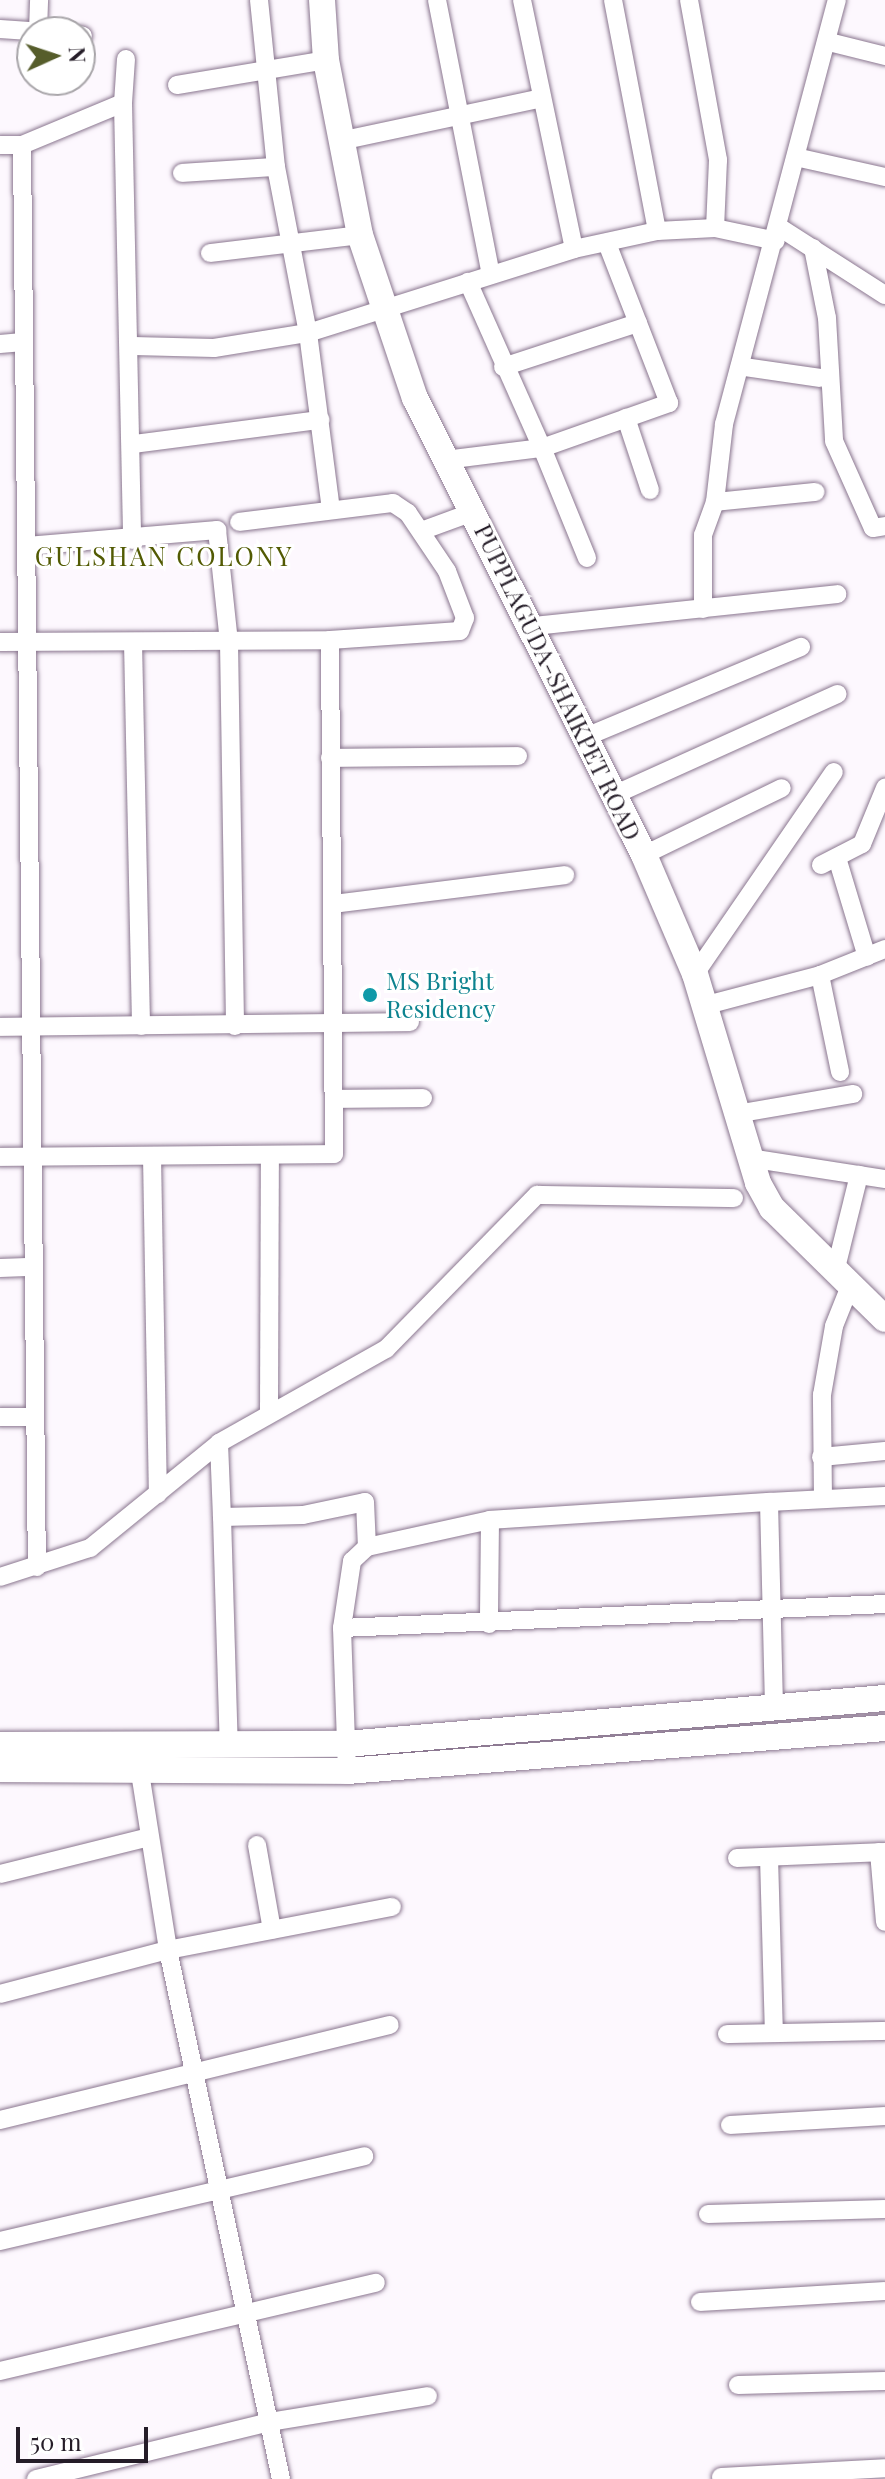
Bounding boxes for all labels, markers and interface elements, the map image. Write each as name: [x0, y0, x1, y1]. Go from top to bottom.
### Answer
north arrow: [16, 16, 96, 96]
text: N: [63, 46, 93, 64]
street label: PUPPLAGUDA-SHAIKPET ROAD: [469, 519, 647, 845]
district label: GULSHAN COLONY: [35, 540, 293, 572]
place label: MS Bright Residency: [386, 967, 496, 1023]
marker: MS Bright Residency: [361, 986, 379, 1004]
scale bar: [20, 2411, 152, 2461]
text: 50 m: [30, 2425, 82, 2457]

